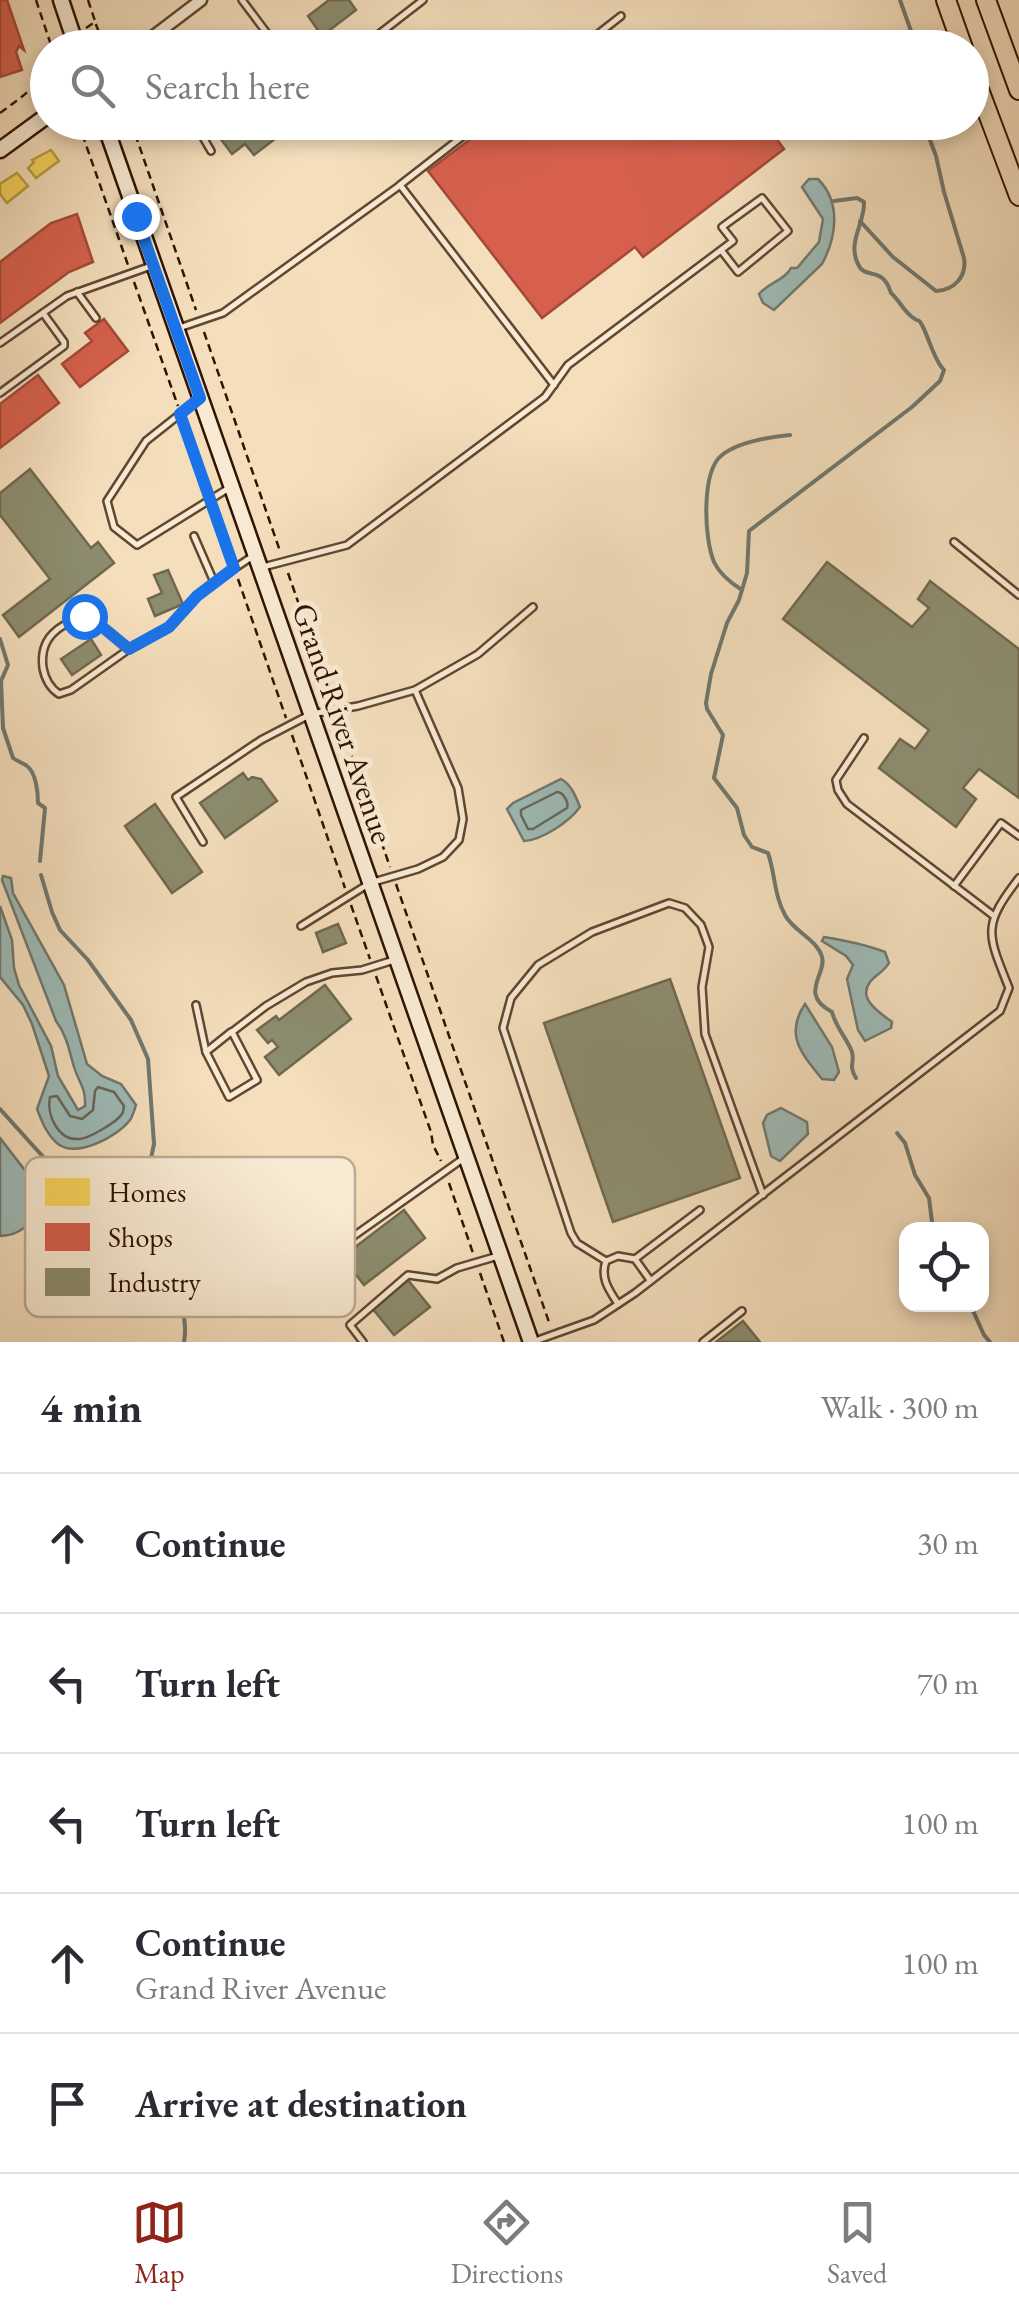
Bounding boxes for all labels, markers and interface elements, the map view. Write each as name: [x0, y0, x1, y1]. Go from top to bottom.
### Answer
search box: [30, 30, 989, 140]
icon: search: [65, 58, 120, 113]
text: Search here: [145, 61, 310, 110]
route end: [114, 194, 160, 240]
route start: [62, 594, 108, 640]
street label: Grand River Avenue: [282, 597, 404, 849]
legend: [25, 1157, 355, 1317]
text: Homes: [108, 1174, 186, 1210]
text: Shops: [108, 1219, 173, 1255]
map controls: [899, 1222, 989, 1312]
button: locate: [899, 1222, 989, 1312]
text: Industry: [108, 1264, 201, 1300]
text: 4 min: [40, 1380, 142, 1435]
text: Walk · 300 m: [821, 1386, 979, 1428]
icon: ahead: [40, 1516, 95, 1571]
text: Continue: [135, 1519, 286, 1568]
text: 30 m: [917, 1522, 979, 1564]
icon: left: [40, 1656, 95, 1711]
text: Turn left: [135, 1659, 280, 1708]
text: 70 m: [917, 1662, 979, 1704]
icon: left: [40, 1796, 95, 1851]
text: Turn left: [135, 1799, 280, 1848]
text: 100 m: [902, 1802, 979, 1844]
text: Continue: [135, 1918, 286, 1967]
icon: ahead: [40, 1936, 95, 1991]
text: 100 m: [902, 1942, 979, 1984]
text: Grand River Avenue: [135, 1967, 387, 2009]
icon: arrive: [40, 2076, 95, 2131]
text: Arrive at destination: [135, 2079, 467, 2128]
tab: Map: [132, 2195, 187, 2291]
tab: Directions: [451, 2195, 563, 2291]
tab: Saved: [827, 2195, 887, 2291]

